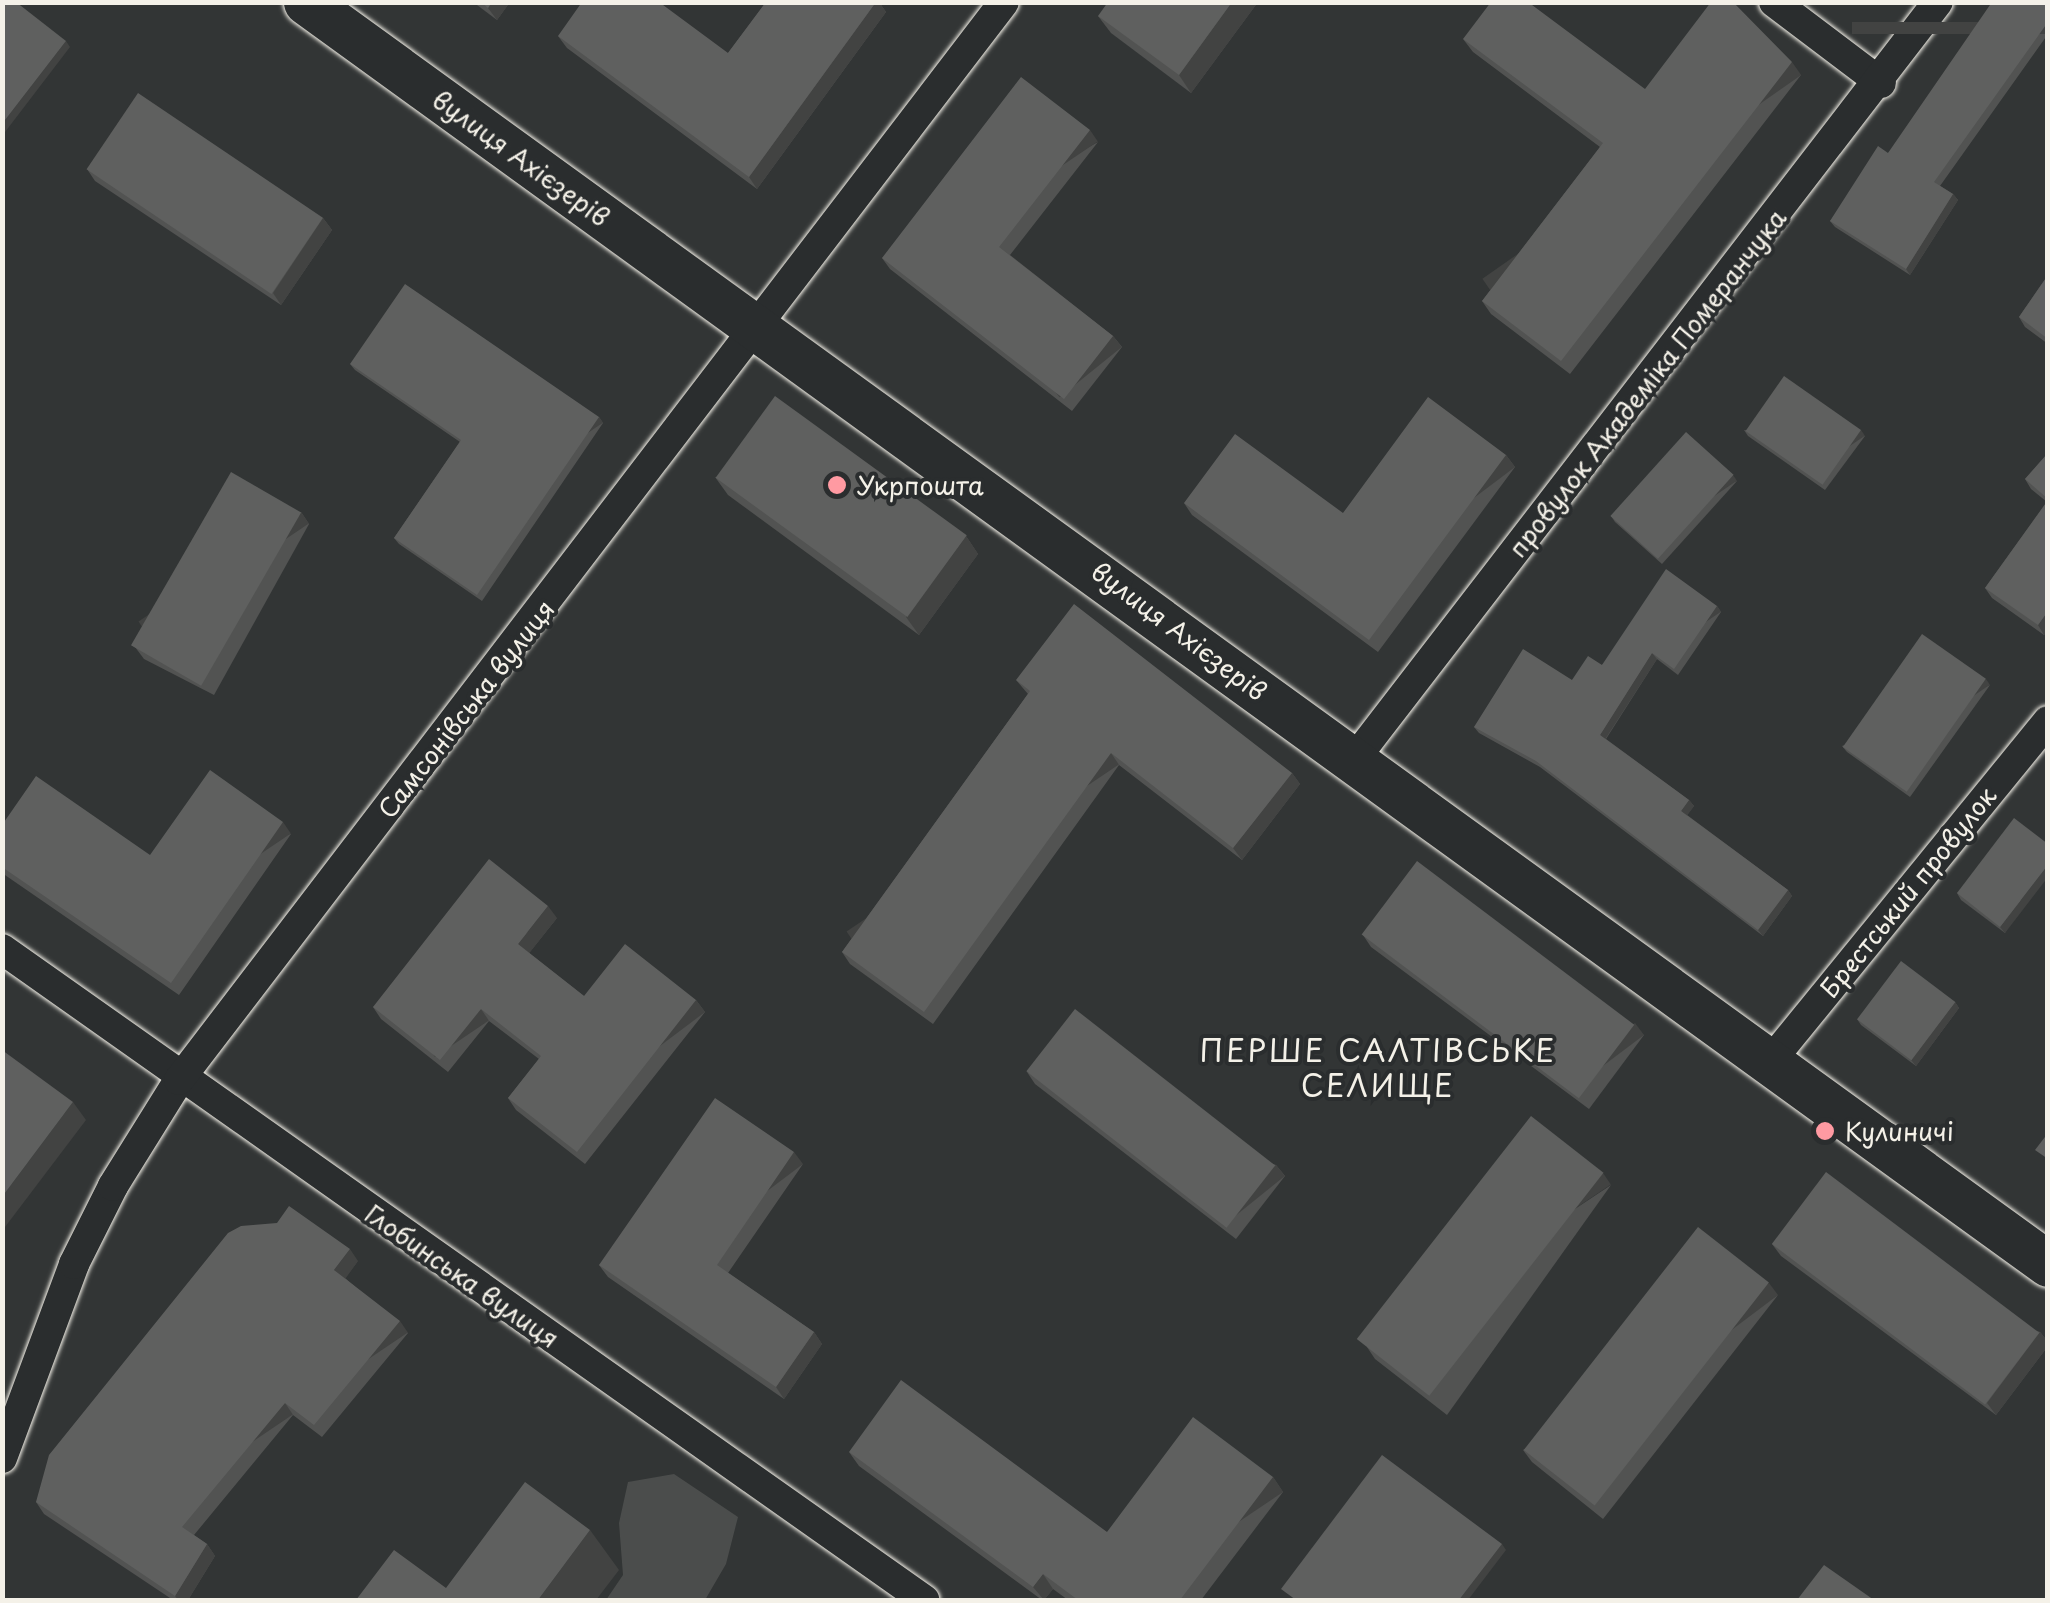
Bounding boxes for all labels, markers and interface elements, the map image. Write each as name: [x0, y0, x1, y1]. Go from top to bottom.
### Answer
street label: вулиця Ахієзерів: [427, 84, 615, 232]
street label: провулок Академіка Померанчука: [1501, 202, 1793, 564]
place label: Укрпошта: [857, 470, 984, 500]
marker: Укрпошта: [826, 474, 848, 496]
street label: вулиця Ахієзерів: [1086, 555, 1272, 707]
street label: Самсонівська вулиця: [371, 594, 561, 824]
street label: Брестський провулок: [1814, 781, 2002, 1003]
district label: ПЕРШЕ САЛТІВСЬКЕ СЕЛИЩЕ: [1201, 1032, 1555, 1102]
place label: Кулиничі: [1845, 1116, 1954, 1146]
marker: Кулиничі: [1814, 1120, 1836, 1142]
street label: Глобинська вулиця: [359, 1198, 565, 1354]

